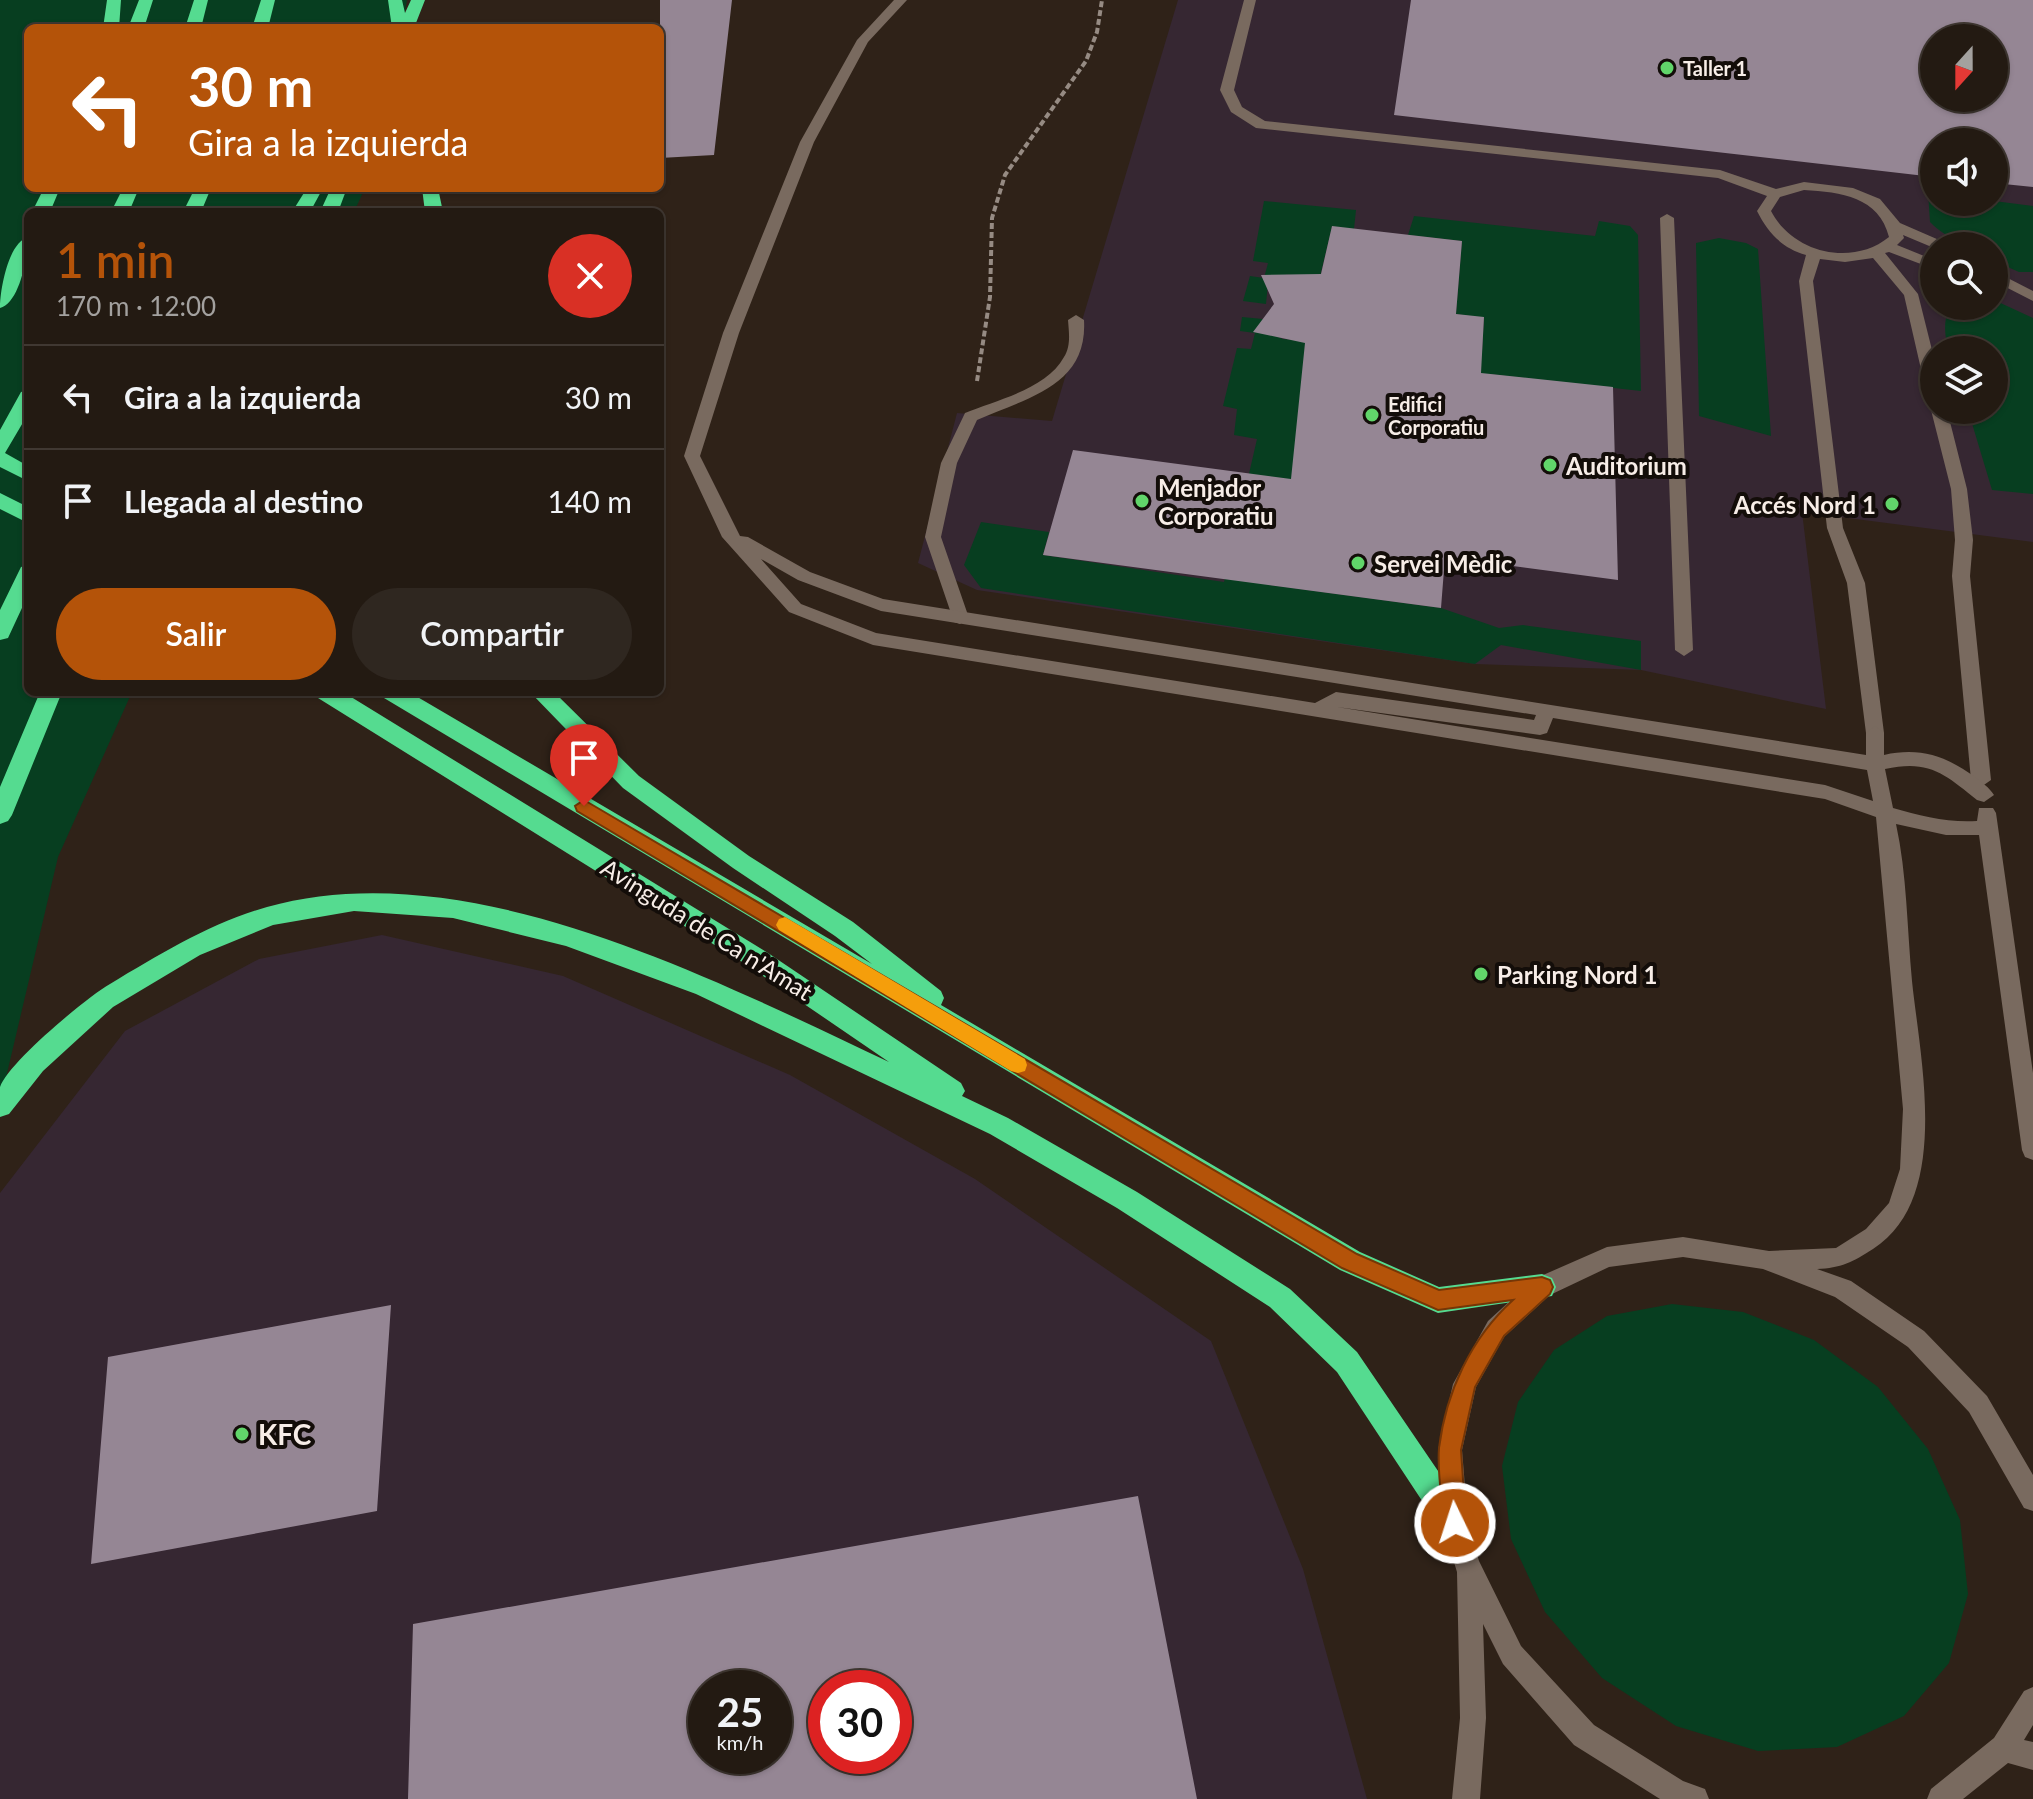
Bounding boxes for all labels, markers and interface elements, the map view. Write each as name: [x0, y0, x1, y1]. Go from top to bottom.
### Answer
north arrow: [1920, 24, 2008, 112]
map controls: [1920, 24, 2008, 424]
text: 30 m: [188, 52, 313, 119]
icon: left: [56, 56, 160, 160]
place label: Taller 1: [1683, 56, 1747, 80]
marker: Taller 1: [1658, 59, 1676, 77]
text: Gira a la izquierda: [188, 120, 468, 164]
button: sound: [1920, 128, 2008, 216]
text: 1 min: [56, 231, 174, 288]
button: search: [1920, 232, 2008, 320]
button: close: [548, 234, 632, 318]
text: 170 m · 12:00: [56, 290, 216, 322]
button: layers: [1920, 336, 2008, 424]
icon: left: [56, 375, 100, 419]
text: Gira a la izquierda: [124, 379, 361, 415]
text: 30 m: [565, 379, 632, 415]
place label: Edifici Corporatiu: [1388, 392, 1484, 439]
marker: Edifici Corporatiu: [1363, 406, 1381, 424]
place label: Auditorium: [1565, 451, 1687, 480]
marker: Auditorium: [1541, 456, 1559, 474]
place label: Menjador Corporatiu: [1158, 473, 1274, 530]
icon: arrive: [56, 479, 100, 523]
text: Llegada al destino: [124, 483, 363, 519]
text: 140 m: [547, 483, 632, 519]
place label: Accés Nord 1: [1733, 490, 1876, 519]
marker: Menjador Corporatiu: [1133, 492, 1151, 510]
marker: Accés Nord 1: [1883, 495, 1901, 513]
place label: Servei Mèdic: [1374, 549, 1513, 578]
marker: Servei Mèdic: [1349, 554, 1367, 572]
button: Salir: [56, 588, 336, 680]
button: Compartir: [352, 588, 632, 680]
pin: [550, 724, 618, 806]
icon: arrive: [562, 736, 606, 780]
street label: Avinguda de Ca n'Amat: [596, 852, 818, 1006]
place label: Parking Nord 1: [1497, 960, 1658, 989]
marker: Parking Nord 1: [1472, 965, 1490, 983]
place label: KFC: [258, 1417, 312, 1451]
marker: KFC: [233, 1425, 251, 1443]
position arrow: [1413, 1481, 1497, 1565]
speed limit sign: 30: [808, 1670, 912, 1774]
text: 25: [717, 1688, 763, 1736]
text: km/h: [717, 1730, 763, 1754]

